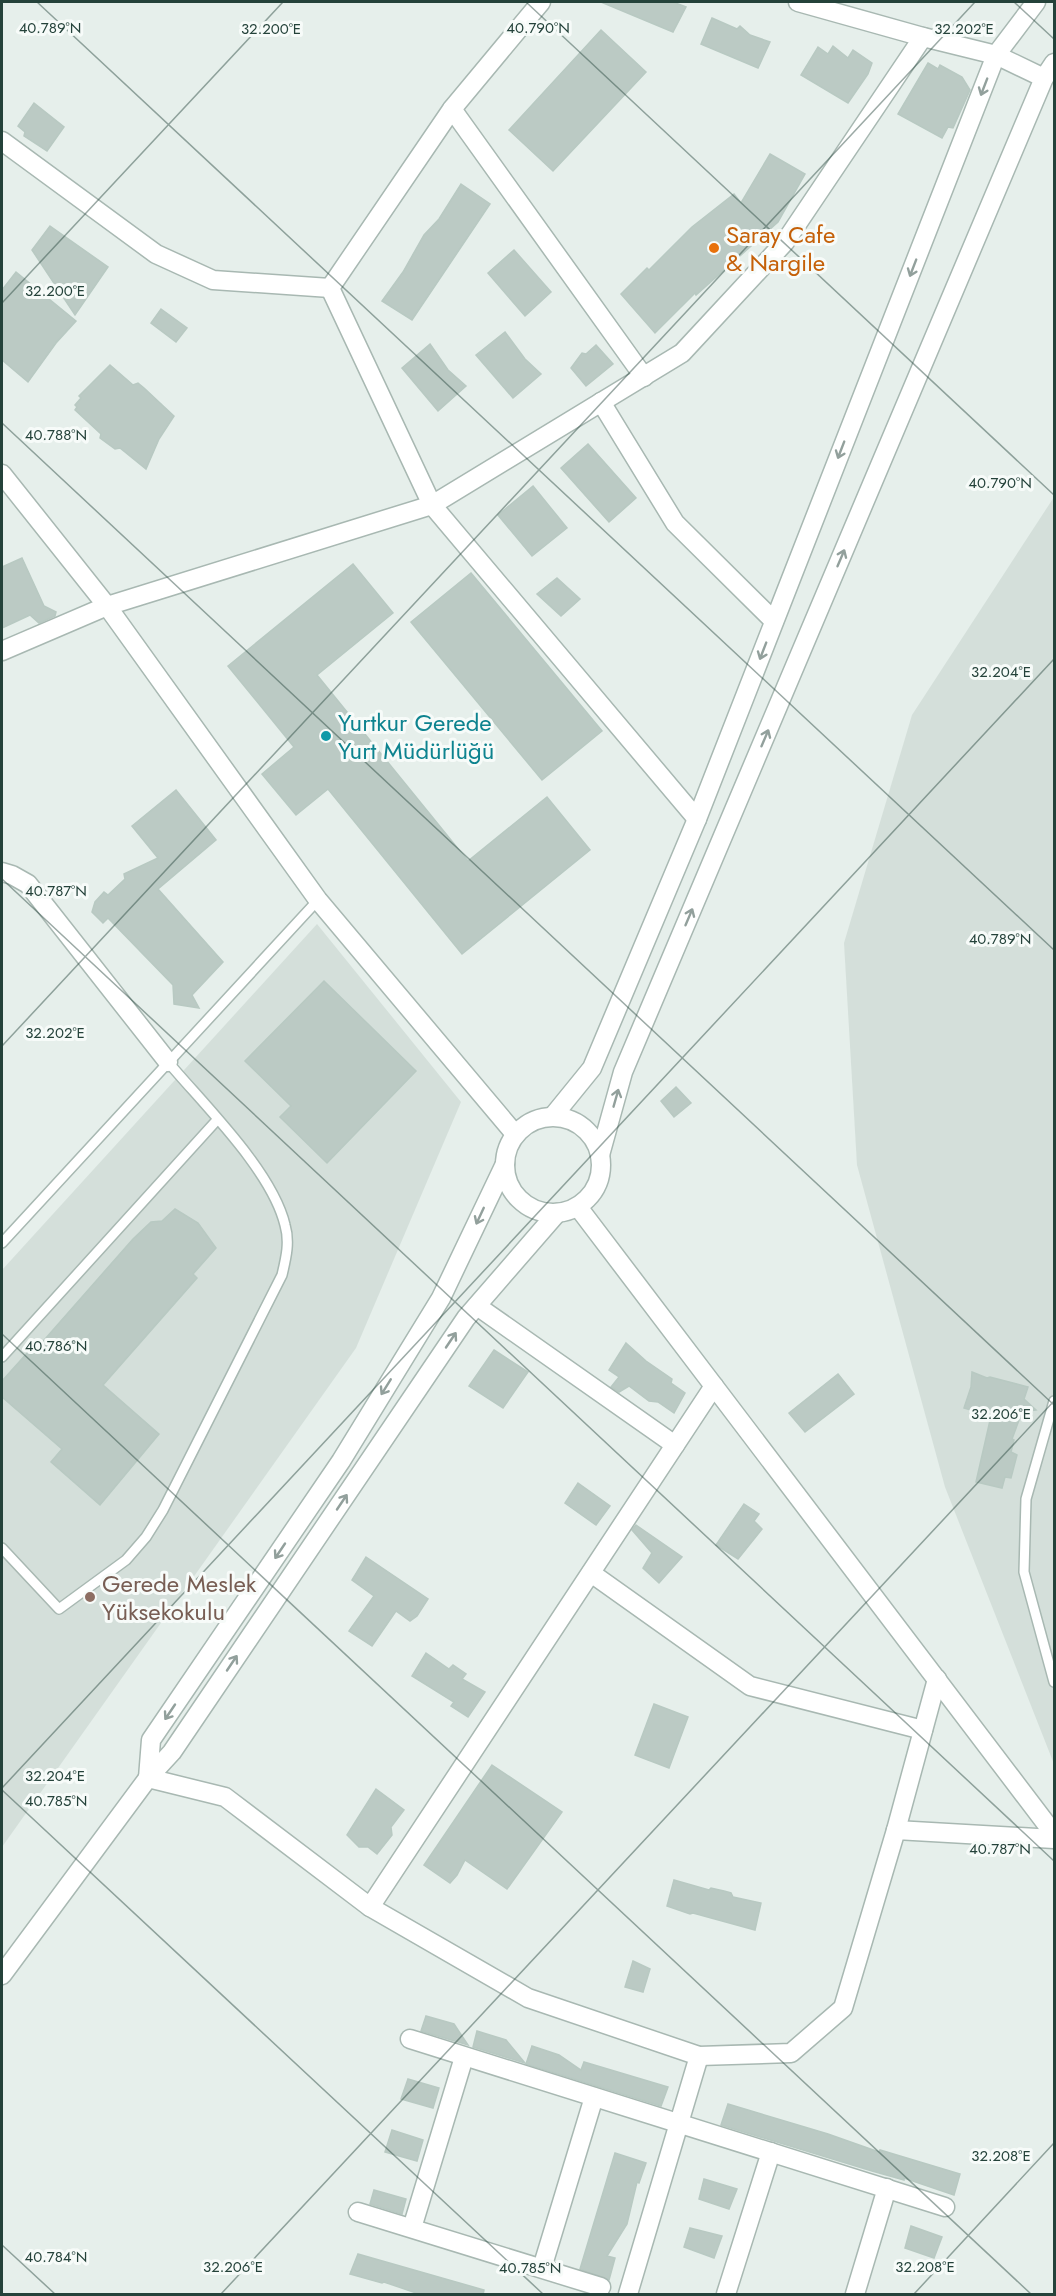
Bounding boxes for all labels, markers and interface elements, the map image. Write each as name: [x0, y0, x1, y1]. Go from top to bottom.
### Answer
text: 40.789°N: [19, 17, 81, 39]
text: 40.790°N: [506, 17, 570, 39]
text: 32.200°E: [241, 18, 301, 40]
text: 32.202°E: [934, 18, 994, 40]
one-way arrow: [978, 77, 989, 96]
place label: Saray Cafe & Nargile: [726, 217, 835, 280]
marker: Saray Cafe & Nargile: [707, 241, 721, 255]
one-way arrow: [906, 258, 917, 277]
text: 32.200°E: [25, 280, 85, 302]
text: 40.788°N: [25, 424, 87, 446]
one-way arrow: [835, 440, 846, 459]
text: 40.790°N: [968, 472, 1032, 494]
one-way arrow: [836, 550, 847, 568]
one-way arrow: [756, 641, 767, 660]
text: 32.204°E: [971, 661, 1031, 683]
place label: Yurtkur Gerede Yurt Müdürlüğü: [338, 705, 494, 768]
marker: Yurtkur Gerede Yurt Müdürlüğü: [319, 729, 333, 743]
one-way arrow: [760, 729, 771, 748]
text: 40.787°N: [25, 880, 87, 902]
one-way arrow: [684, 909, 695, 927]
text: 40.789°N: [969, 928, 1031, 950]
text: 32.202°E: [25, 1022, 85, 1044]
one-way arrow: [611, 1089, 622, 1108]
one-way arrow: [473, 1207, 485, 1225]
one-way arrow: [445, 1333, 457, 1349]
text: 40.786°N: [25, 1335, 87, 1357]
one-way arrow: [380, 1378, 392, 1395]
text: 32.206°E: [971, 1403, 1031, 1425]
one-way arrow: [336, 1494, 348, 1510]
one-way arrow: [274, 1542, 286, 1558]
place label: Gerede Meslek Yüksekokulu: [102, 1566, 257, 1629]
marker: Gerede Meslek Yüksekokulu: [83, 1590, 97, 1604]
one-way arrow: [226, 1655, 238, 1672]
one-way arrow: [164, 1703, 176, 1720]
text: 32.204°E: [25, 1765, 85, 1787]
text: 40.785°N: [25, 1790, 87, 1812]
text: 40.787°N: [969, 1838, 1031, 1860]
text: 32.208°E: [971, 2145, 1031, 2167]
text: 40.784°N: [25, 2246, 87, 2268]
text: 32.206°E: [203, 2256, 263, 2278]
text: 32.208°E: [895, 2256, 955, 2278]
text: 40.785°N: [499, 2257, 561, 2279]

